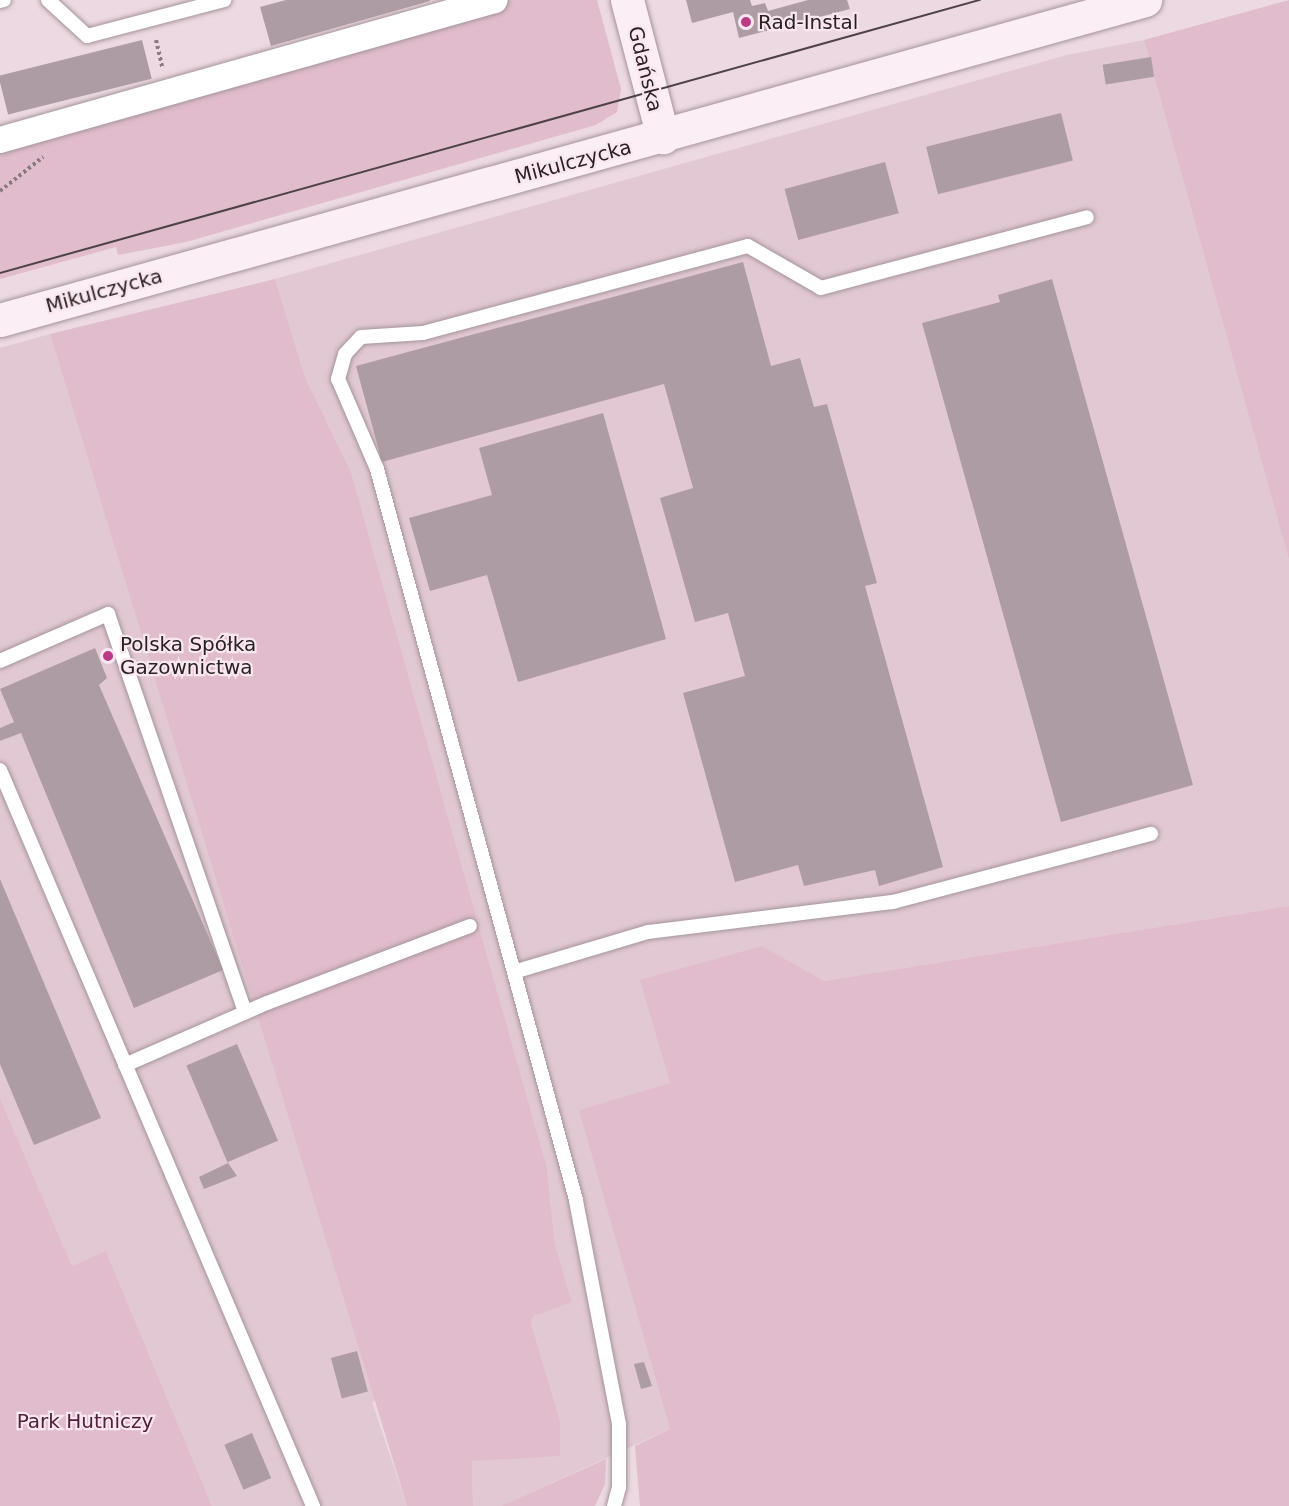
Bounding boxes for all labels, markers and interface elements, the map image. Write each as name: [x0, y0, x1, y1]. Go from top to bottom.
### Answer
place label: Rad-Instal: [758, 10, 858, 34]
marker: Rad-Instal: [739, 15, 753, 29]
street label: Gdańska: [623, 24, 667, 114]
street label: Mikulczycka: [512, 135, 634, 189]
street label: Mikulczycka: [43, 264, 165, 318]
place label: Polska Spółka Gazownictwa: [120, 632, 256, 679]
marker: Polska Spółka Gazownictwa: [101, 649, 115, 663]
park label: Park Hutniczy: [17, 1409, 153, 1433]

